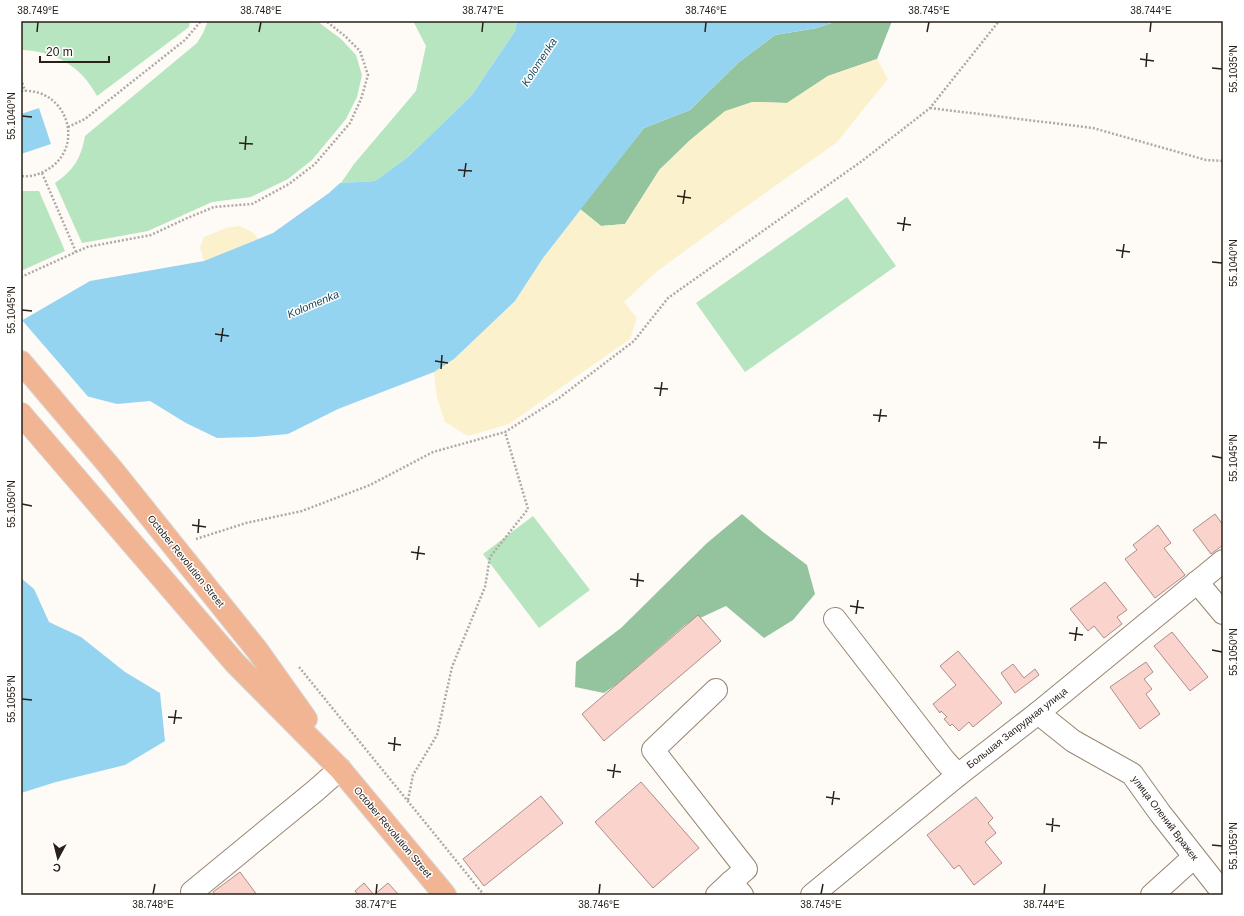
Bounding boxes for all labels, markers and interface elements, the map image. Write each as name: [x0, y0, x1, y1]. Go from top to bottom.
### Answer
text: 38.749°E: [17, 5, 59, 16]
text: 38.748°E: [240, 5, 282, 16]
text: 38.747°E: [462, 5, 504, 16]
text: 38.746°E: [685, 5, 727, 16]
text: 38.745°E: [908, 5, 950, 16]
text: 38.744°E: [1130, 5, 1172, 16]
water label: Kolomenka: [519, 36, 559, 88]
scale bar: [40, 38, 109, 64]
text: 20 m: [46, 45, 73, 59]
text: 55.1035°N: [1228, 45, 1239, 93]
text: 55.1040°N: [6, 92, 17, 140]
text: 55.1040°N: [1228, 239, 1239, 287]
text: 55.1045°N: [6, 286, 17, 334]
water label: Kolomenka: [285, 288, 341, 320]
text: 55.1045°N: [1228, 434, 1239, 482]
text: 55.1050°N: [6, 480, 17, 528]
street label: October Revolution Street: [146, 513, 227, 609]
text: 55.1050°N: [1228, 628, 1239, 676]
text: 55.1055°N: [6, 675, 17, 723]
street label: Большая Запрудная улица: [965, 685, 1070, 771]
street label: улица Олений Вражек: [1130, 773, 1201, 863]
street label: October Revolution Street: [352, 784, 434, 880]
text: 55.1055°N: [1228, 822, 1239, 870]
north arrow: [38, 838, 78, 878]
text: С: [52, 861, 61, 874]
text: 38.748°E: [132, 899, 174, 910]
text: 38.747°E: [355, 899, 397, 910]
text: 38.746°E: [578, 899, 620, 910]
text: 38.745°E: [800, 899, 842, 910]
text: 38.744°E: [1023, 899, 1065, 910]

